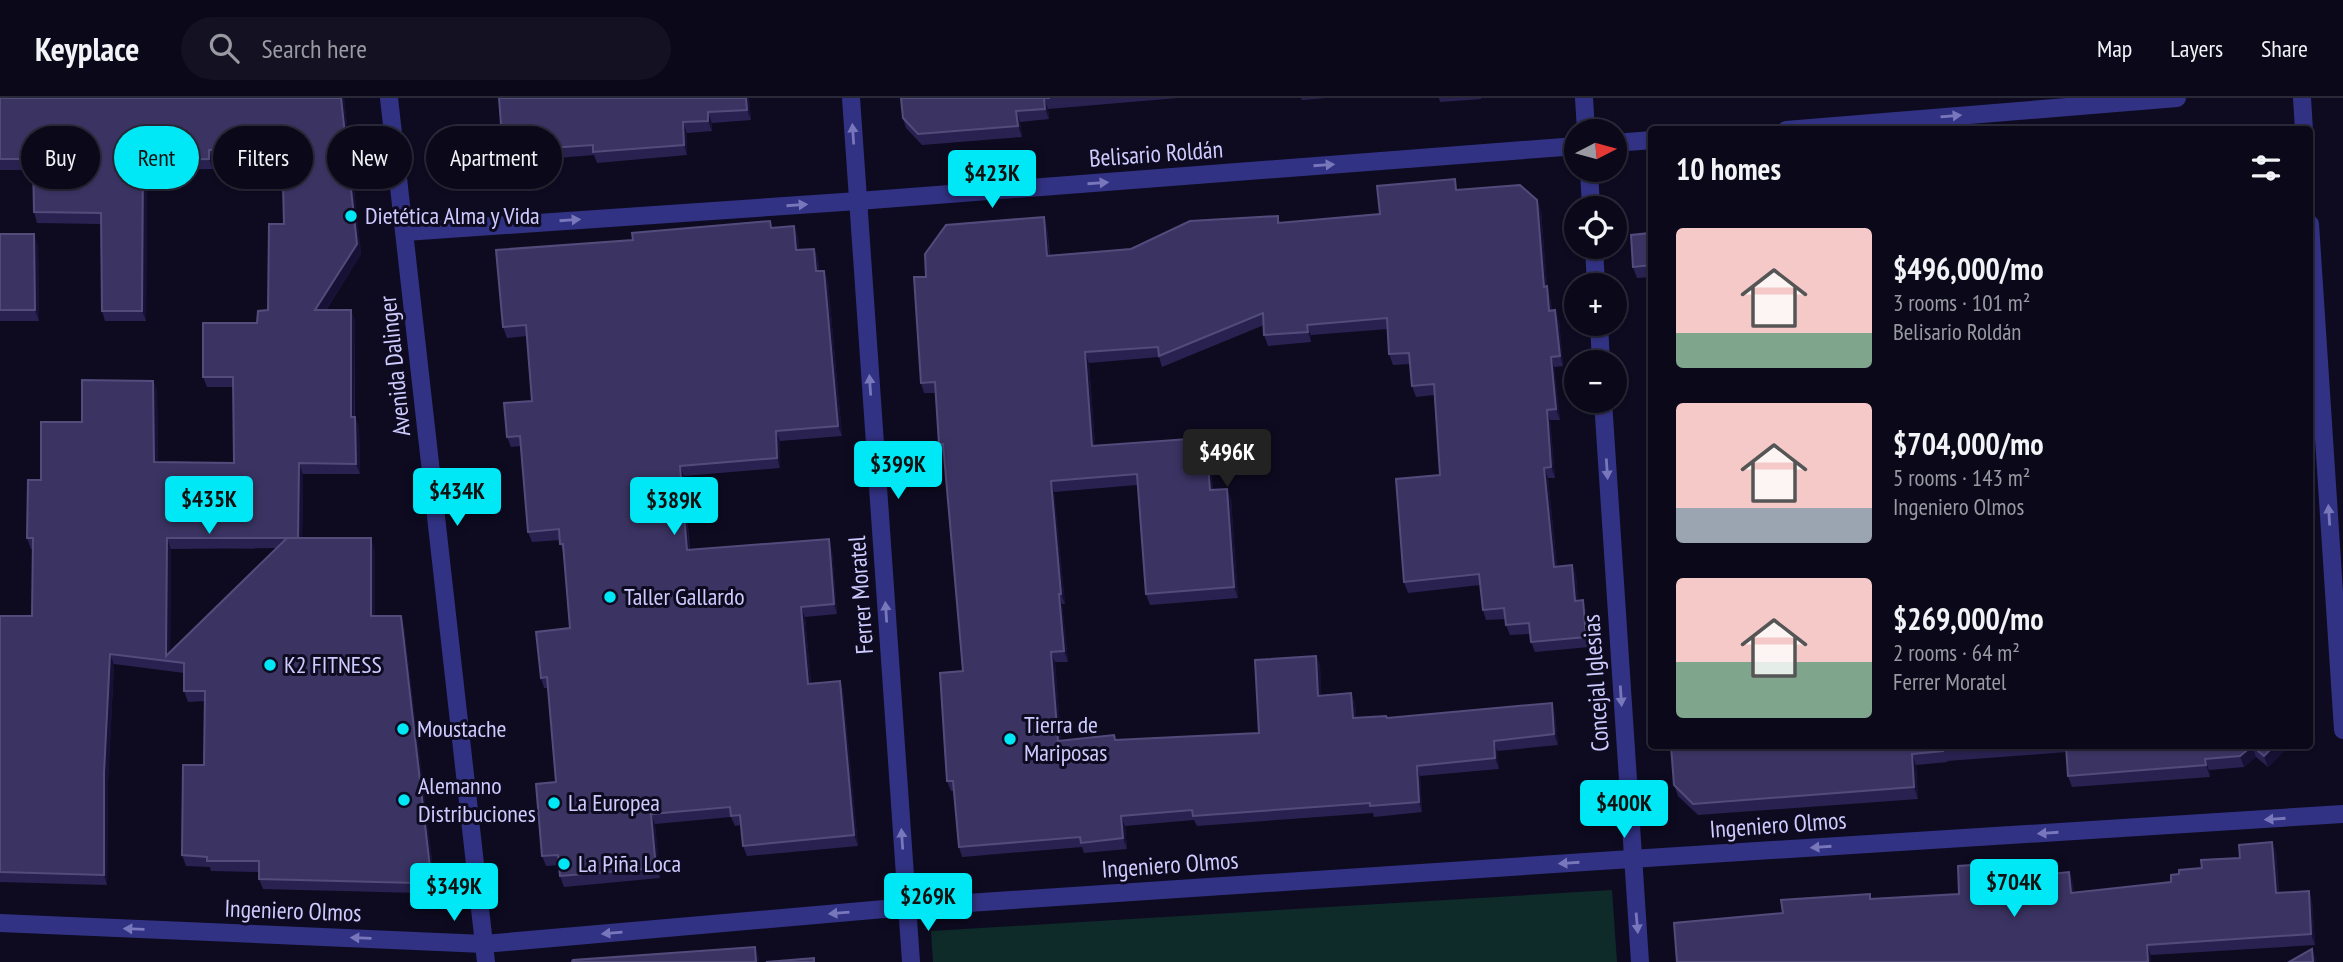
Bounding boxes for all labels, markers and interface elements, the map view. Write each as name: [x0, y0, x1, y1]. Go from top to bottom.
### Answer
search box: [181, 17, 671, 80]
text: Keyplace: [35, 27, 139, 70]
icon: search: [205, 29, 243, 67]
text: Search here: [261, 32, 367, 65]
text: Map: [2097, 33, 2132, 64]
text: Layers: [2170, 33, 2223, 64]
text: Share: [2261, 33, 2308, 64]
one-way arrow: [1940, 110, 1962, 121]
north arrow: [1564, 119, 1628, 182]
map controls: [1564, 119, 1627, 413]
one-way arrow: [847, 123, 858, 145]
chip: Buy: [21, 126, 100, 189]
chip: Rent: [114, 126, 199, 189]
chip: Filters: [213, 126, 313, 189]
chip: New: [327, 126, 412, 189]
chip: Apartment: [426, 126, 562, 189]
street label: Belisario Roldán: [1088, 133, 1224, 174]
text: 10 homes: [1676, 149, 1781, 188]
icon: filters: [2247, 149, 2285, 187]
pin: $423K: [943, 150, 1041, 210]
text: $423K: [964, 158, 1020, 187]
one-way arrow: [1314, 160, 1336, 171]
one-way arrow: [1087, 177, 1109, 188]
button: locate: [1564, 196, 1627, 259]
one-way arrow: [787, 199, 809, 210]
place label: Dietética Alma y Vida: [365, 200, 540, 231]
marker: Dietética Alma y Vida: [343, 208, 359, 224]
one-way arrow: [560, 215, 582, 226]
text: $496,000/mo: [1893, 249, 2044, 288]
icon: home: [1732, 256, 1816, 340]
button: +: [1564, 273, 1627, 336]
text: 3 rooms · 101 m²: [1893, 288, 2030, 317]
street label: Avenida Dalinger: [372, 294, 417, 438]
text: Belisario Roldán: [1893, 317, 2021, 346]
button: −: [1564, 350, 1627, 413]
one-way arrow: [865, 374, 876, 396]
text: $704,000/mo: [1893, 424, 2044, 463]
pin: $496K: [1178, 430, 1276, 489]
icon: home: [1732, 431, 1816, 515]
text: $496K: [1199, 437, 1255, 466]
pin: $399K: [849, 442, 947, 501]
text: $399K: [870, 449, 926, 478]
one-way arrow: [1602, 458, 1613, 480]
text: 5 rooms · 143 m²: [1893, 463, 2030, 492]
pin: $434K: [408, 468, 506, 528]
pin: $435K: [160, 476, 258, 536]
text: $434K: [429, 476, 485, 505]
pin: $389K: [625, 478, 723, 537]
text: $435K: [181, 484, 237, 513]
text: $389K: [646, 485, 702, 514]
text: Ingeniero Olmos: [1893, 492, 2024, 521]
one-way arrow: [2323, 504, 2334, 526]
street label: Ferrer Moratel: [841, 535, 880, 655]
place label: Taller Gallardo: [624, 581, 745, 612]
marker: Taller Gallardo: [602, 589, 618, 605]
text: $269,000/mo: [1893, 599, 2044, 638]
one-way arrow: [881, 601, 892, 623]
icon: home: [1732, 606, 1816, 690]
street label: Concejal Iglesias: [1575, 614, 1616, 753]
text: 2 rooms · 64 m²: [1893, 638, 2020, 667]
place label: K2 FITNESS: [284, 649, 382, 680]
marker: K2 FITNESS: [262, 657, 278, 673]
text: Ferrer Moratel: [1893, 667, 2006, 696]
one-way arrow: [1616, 685, 1627, 707]
place label: Tierra de Mariposas: [1024, 709, 1107, 768]
place label: Moustache: [417, 713, 506, 744]
marker: Moustache: [395, 721, 411, 737]
marker: Tierra de Mariposas: [1002, 731, 1018, 747]
place label: Alemanno Distribuciones: [418, 770, 536, 829]
pin: $400K: [1575, 780, 1673, 840]
place label: La Europea: [568, 787, 660, 818]
text: $400K: [1596, 788, 1652, 817]
marker: Alemanno Distribuciones: [396, 792, 412, 808]
marker: La Europea: [546, 795, 562, 811]
street label: Ingeniero Olmos: [1709, 804, 1847, 845]
one-way arrow: [2264, 813, 2286, 824]
one-way arrow: [896, 828, 907, 850]
one-way arrow: [2037, 828, 2059, 839]
one-way arrow: [1810, 842, 1832, 853]
street label: Ingeniero Olmos: [1101, 844, 1239, 885]
place label: La Piña Loca: [578, 848, 681, 879]
marker: La Piña Loca: [556, 856, 572, 872]
one-way arrow: [1558, 858, 1580, 869]
pin: $704K: [1965, 860, 2063, 919]
pin: $349K: [405, 864, 503, 923]
text: $704K: [1986, 867, 2042, 896]
text: $349K: [426, 871, 482, 900]
pin: $269K: [879, 874, 977, 933]
text: $269K: [900, 881, 956, 910]
street label: Ingeniero Olmos: [224, 893, 362, 928]
one-way arrow: [828, 908, 850, 919]
one-way arrow: [1632, 912, 1643, 934]
one-way arrow: [122, 923, 144, 934]
one-way arrow: [601, 928, 623, 939]
one-way arrow: [350, 933, 372, 944]

